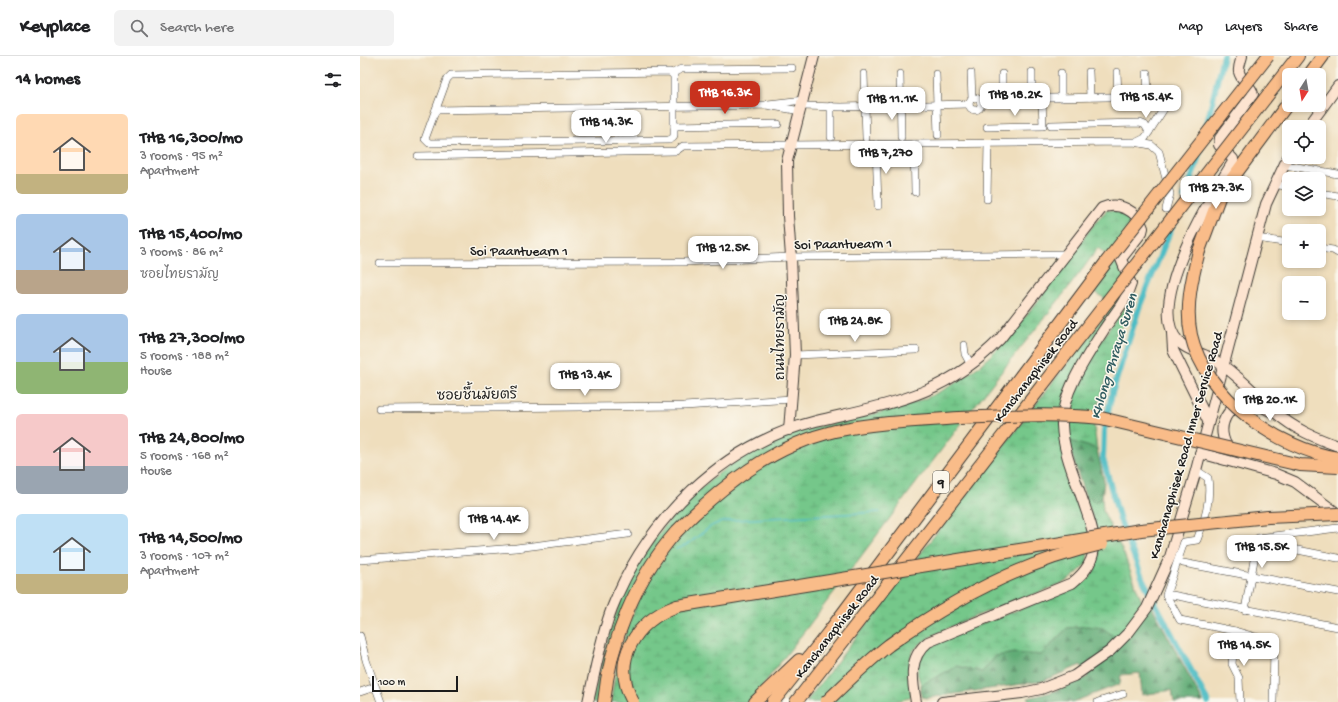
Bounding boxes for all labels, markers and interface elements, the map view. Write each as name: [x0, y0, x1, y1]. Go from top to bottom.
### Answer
search box: [114, 10, 394, 46]
text: Keyplace: [20, 16, 90, 39]
icon: search: [128, 17, 150, 39]
text: Search here: [160, 19, 234, 37]
text: Map: [1179, 19, 1203, 36]
text: Layers: [1225, 19, 1262, 36]
text: Share: [1284, 19, 1318, 36]
north arrow: [1282, 68, 1326, 112]
map controls: [1282, 68, 1326, 320]
icon: filters: [322, 69, 344, 91]
text: 14 homes: [16, 70, 80, 90]
pin: THB 16.3K: [679, 81, 771, 115]
pin: THB 18.2K: [969, 83, 1061, 117]
pin: THB 15.4K: [1100, 85, 1192, 119]
text: THB 16.3K: [699, 86, 751, 101]
pin: THB 11.1K: [846, 87, 938, 121]
text: THB 18.2K: [989, 88, 1041, 103]
text: THB 15.4K: [1120, 90, 1172, 105]
text: THB 11.1K: [867, 92, 917, 107]
pin: THB 14.3K: [560, 110, 652, 144]
text: THB 14.3K: [580, 115, 632, 130]
button: locate: [1282, 120, 1326, 164]
text: THB 16,300/mo: [140, 129, 243, 149]
icon: home: [48, 130, 96, 178]
pin: THB 7,270: [840, 141, 932, 175]
text: THB 7,270: [859, 146, 913, 161]
text: 3 rooms · 95 m²: [140, 149, 223, 164]
text: Apartment: [140, 164, 199, 179]
button: layers: [1282, 172, 1326, 216]
pin: THB 27.3K: [1170, 176, 1262, 210]
text: THB 27.3K: [1189, 181, 1243, 196]
button: +: [1282, 224, 1326, 268]
text: THB 15,400/mo: [140, 225, 242, 245]
icon: home: [48, 230, 96, 278]
pin: THB 12.5K: [677, 236, 769, 270]
street label: Soi Paantuearn 1: [794, 236, 892, 255]
text: THB 12.5K: [697, 241, 749, 256]
street label: Soi Paantuearn 1: [470, 244, 568, 261]
text: 3 rooms · 86 m²: [140, 245, 223, 260]
text: ซอยไทยรามัญ: [140, 268, 219, 283]
button: −: [1282, 276, 1326, 320]
water label: Khlong Phraya Suren: [1087, 291, 1143, 421]
street label: ถนนไทยรามัญ: [770, 294, 790, 380]
pin: THB 24.8K: [809, 309, 901, 343]
text: THB 24.8K: [828, 314, 882, 329]
street label: Kanchanaphisek Road: [991, 315, 1084, 427]
street label: Kanchanaphisek Road Inner Service Road: [1147, 328, 1229, 561]
text: THB 27,300/mo: [140, 329, 245, 349]
icon: home: [48, 330, 96, 378]
text: 5 rooms · 188 m²: [140, 349, 229, 364]
pin: THB 13.4K: [539, 363, 631, 397]
text: House: [140, 364, 172, 379]
text: THB 13.4K: [559, 368, 611, 383]
street label: ซอยชื้นมัยตรี: [437, 381, 518, 406]
pin: THB 20.1K: [1224, 388, 1316, 422]
text: THB 20.1K: [1244, 393, 1296, 408]
text: THB 24,800/mo: [140, 429, 244, 449]
icon: home: [48, 430, 96, 478]
text: 5 rooms · 168 m²: [140, 449, 229, 464]
text: House: [140, 464, 172, 479]
road number: 9: [933, 471, 949, 493]
pin: THB 14.4K: [448, 507, 540, 541]
text: THB 14.4K: [469, 512, 519, 527]
text: THB 14,500/mo: [140, 529, 242, 549]
icon: home: [48, 530, 96, 578]
pin: THB 15.5K: [1216, 535, 1308, 569]
text: THB 15.5K: [1236, 540, 1288, 555]
text: 3 rooms · 107 m²: [140, 549, 229, 564]
text: Apartment: [140, 564, 199, 579]
street label: Kanchanaphisek Road: [792, 571, 885, 683]
pin: THB 14.5K: [1198, 633, 1290, 667]
text: THB 14.5K: [1218, 638, 1270, 653]
scale bar: [372, 674, 458, 693]
text: 100 m: [378, 677, 405, 689]

